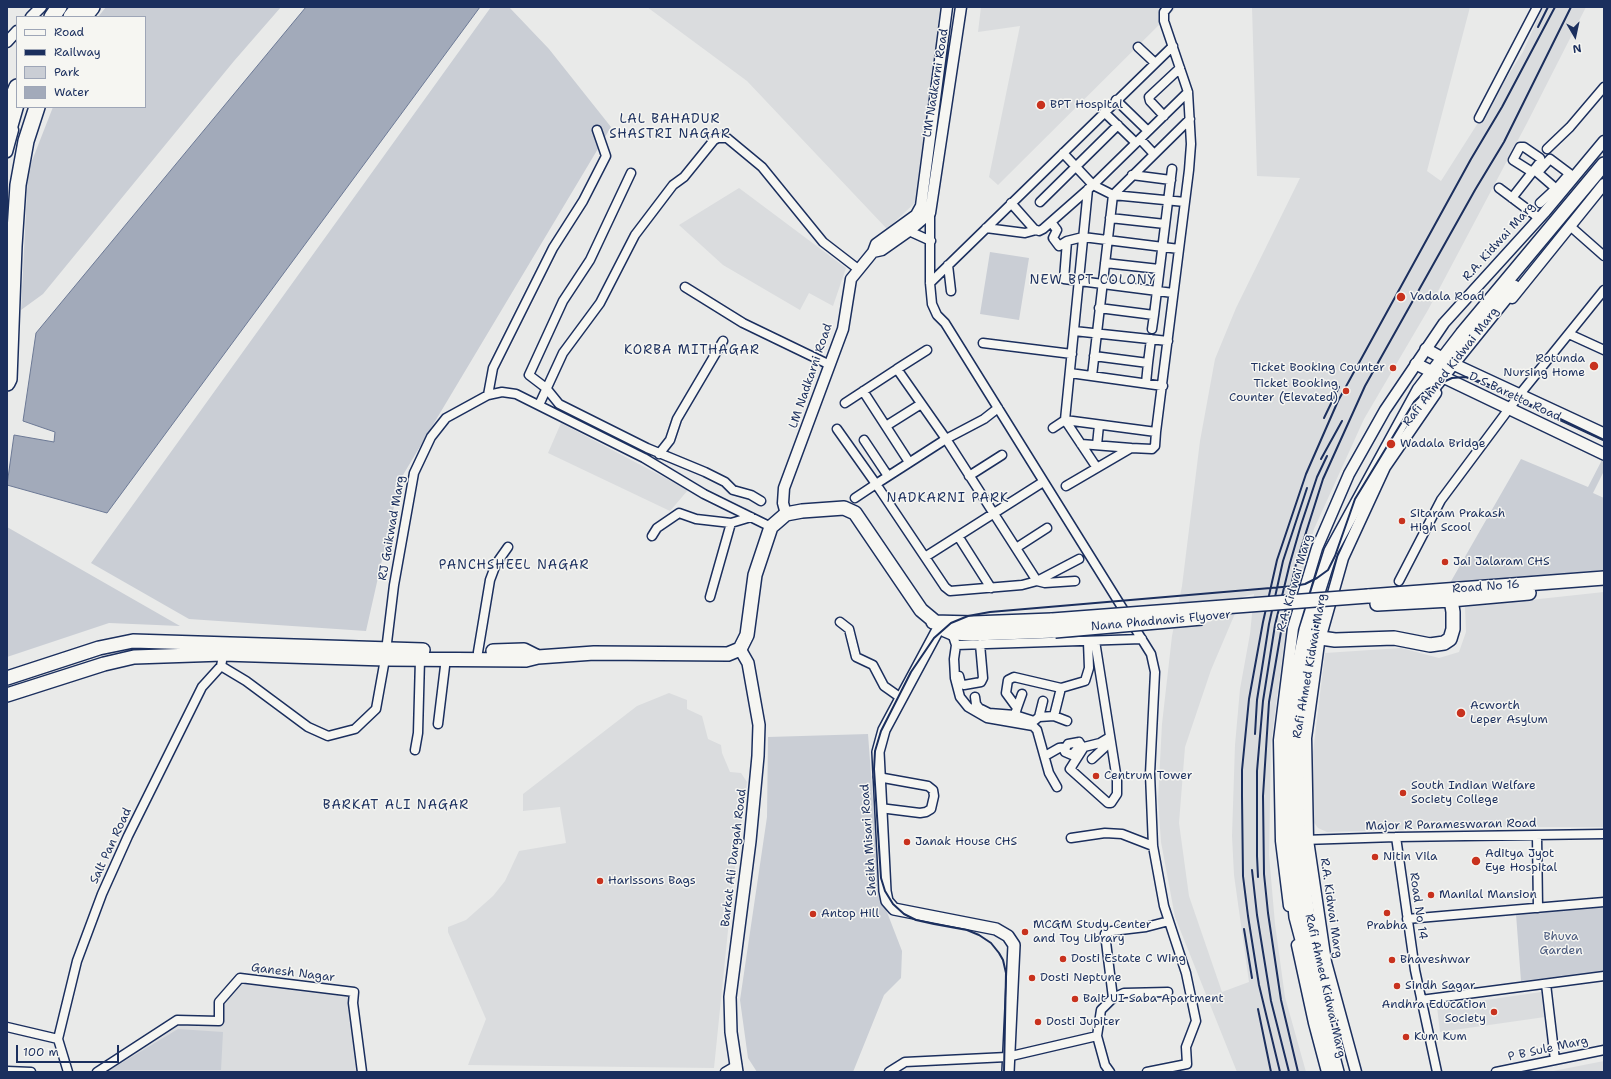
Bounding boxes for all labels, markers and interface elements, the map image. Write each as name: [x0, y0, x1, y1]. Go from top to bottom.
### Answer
legend: [16, 16, 146, 108]
north arrow: [1555, 16, 1595, 56]
text: Road: [54, 24, 84, 40]
street label: LM Nadkarni Road: [920, 28, 952, 138]
text: N: [1571, 40, 1582, 56]
text: Railway: [54, 44, 101, 60]
text: Park: [54, 64, 80, 80]
text: Water: [54, 84, 89, 100]
place label: BPT Hospital: [1050, 98, 1123, 112]
marker: BPT Hospital: [1035, 99, 1047, 111]
district label: LAL BAHADUR SHASTRI NAGAR: [609, 112, 731, 143]
street label: R.A. Kidwai Marg: [1460, 200, 1538, 284]
district label: NEW BPT COLONY: [1030, 273, 1156, 289]
place label: Vadala Road: [1410, 290, 1485, 304]
marker: Vadala Road: [1395, 291, 1407, 303]
street label: Rafi Ahmed Kidwai Marg: [1400, 305, 1502, 429]
street label: LM Nadkarni Road: [786, 322, 836, 430]
district label: KORBA MITHAGAR: [624, 343, 760, 359]
place label: Rotunda Nursing Home: [1503, 352, 1585, 380]
marker: Rotunda Nursing Home: [1588, 360, 1600, 372]
place label: Ticket Booking Counter: [1251, 361, 1385, 375]
marker: Ticket Booking Counter: [1388, 363, 1398, 373]
street label: D S Baretto Road: [1467, 369, 1563, 425]
place label: Ticket Booking Counter (Elevated): [1229, 377, 1338, 405]
marker: Ticket Booking Counter (Elevated): [1341, 386, 1351, 396]
place label: Wadala Bridge: [1400, 437, 1486, 451]
marker: Wadala Bridge: [1385, 438, 1397, 450]
street label: RJ Gaikwad Marg: [376, 474, 408, 582]
district label: NADKARNI PARK: [887, 491, 1009, 507]
place label: Sitaram Prakash High Scool: [1410, 507, 1505, 535]
marker: Sitaram Prakash High Scool: [1397, 516, 1407, 526]
street label: R.A. Kidwai Marg: [1274, 532, 1316, 634]
place label: Jai Jalaram CHS: [1453, 555, 1550, 569]
marker: Jai Jalaram CHS: [1440, 557, 1450, 567]
district label: PANCHSHEEL NAGAR: [439, 558, 589, 574]
street label: Road No 16: [1452, 577, 1520, 597]
street label: Rafi Ahmed Kidwai Marg: [1290, 592, 1330, 740]
street label: Nana Phadnavis Flyover: [1090, 608, 1232, 634]
place label: Acworth Leper Asylum: [1470, 699, 1548, 727]
marker: Acworth Leper Asylum: [1455, 707, 1467, 719]
place label: Centrum Tower: [1104, 769, 1192, 783]
marker: Centrum Tower: [1091, 771, 1101, 781]
place label: South Indian Welfare Society College: [1411, 779, 1536, 807]
street label: Sheikh Misari Road: [858, 783, 880, 897]
street label: Barkat Ali Dargah Road: [718, 788, 750, 928]
marker: South Indian Welfare Society College: [1398, 788, 1408, 798]
district label: BARKAT ALI NAGAR: [323, 798, 469, 814]
street label: Salt Pan Road: [87, 806, 135, 886]
street label: Major R Parameswaran Road: [1365, 816, 1537, 834]
place label: Janak House CHS: [915, 835, 1017, 849]
marker: Janak House CHS: [902, 837, 912, 847]
place label: Aditya Jyot Eye Hospital: [1485, 847, 1557, 875]
place label: Nitin Vila: [1383, 850, 1438, 864]
marker: Nitin Vila: [1370, 852, 1380, 862]
marker: Aditya Jyot Eye Hospital: [1470, 855, 1482, 867]
street label: R.A. Kidwai Marg: [1317, 857, 1345, 959]
street label: Road No 14: [1406, 872, 1430, 940]
place label: Harissons Bags: [608, 874, 696, 888]
marker: Harissons Bags: [595, 876, 605, 886]
place label: Manilal Mansion: [1439, 888, 1537, 902]
marker: Manilal Mansion: [1426, 890, 1436, 900]
place label: Antop Hill: [821, 907, 879, 921]
marker: Prabha: [1382, 908, 1392, 918]
marker: Antop Hill: [808, 909, 818, 919]
street label: Rafi Ahmed Kidwai Marg: [1301, 913, 1349, 1059]
place label: MCGM Study Center and Toy Library: [1033, 918, 1151, 946]
place label: Prabha: [1367, 919, 1407, 933]
marker: MCGM Study Center and Toy Library: [1020, 927, 1030, 937]
park label: Bhuva Garden: [1539, 930, 1583, 958]
place label: Dosti Estate C Wing: [1071, 952, 1186, 966]
place label: Bhaveshwar: [1400, 953, 1470, 967]
marker: Dosti Estate C Wing: [1058, 954, 1068, 964]
marker: Bhaveshwar: [1387, 955, 1397, 965]
street label: Ganesh Nagar: [250, 961, 336, 985]
place label: Dosti Neptune: [1040, 971, 1122, 985]
marker: Dosti Neptune: [1027, 973, 1037, 983]
place label: Sindh Sagar: [1405, 979, 1476, 993]
marker: Sindh Sagar: [1392, 981, 1402, 991]
place label: Bait UI Saba Apartment: [1083, 992, 1224, 1006]
marker: Bait UI Saba Apartment: [1070, 994, 1080, 1004]
place label: Andhra Education Society: [1381, 998, 1486, 1026]
marker: Andhra Education Society: [1489, 1007, 1499, 1017]
place label: Dosti Jupiter: [1046, 1015, 1120, 1029]
marker: Dosti Jupiter: [1033, 1017, 1043, 1027]
place label: Kum Kum: [1414, 1030, 1467, 1044]
marker: Kum Kum: [1401, 1032, 1411, 1042]
street label: P B Sule Marg: [1507, 1034, 1589, 1064]
scale bar: [18, 1037, 121, 1063]
text: 100 m: [23, 1044, 59, 1060]

